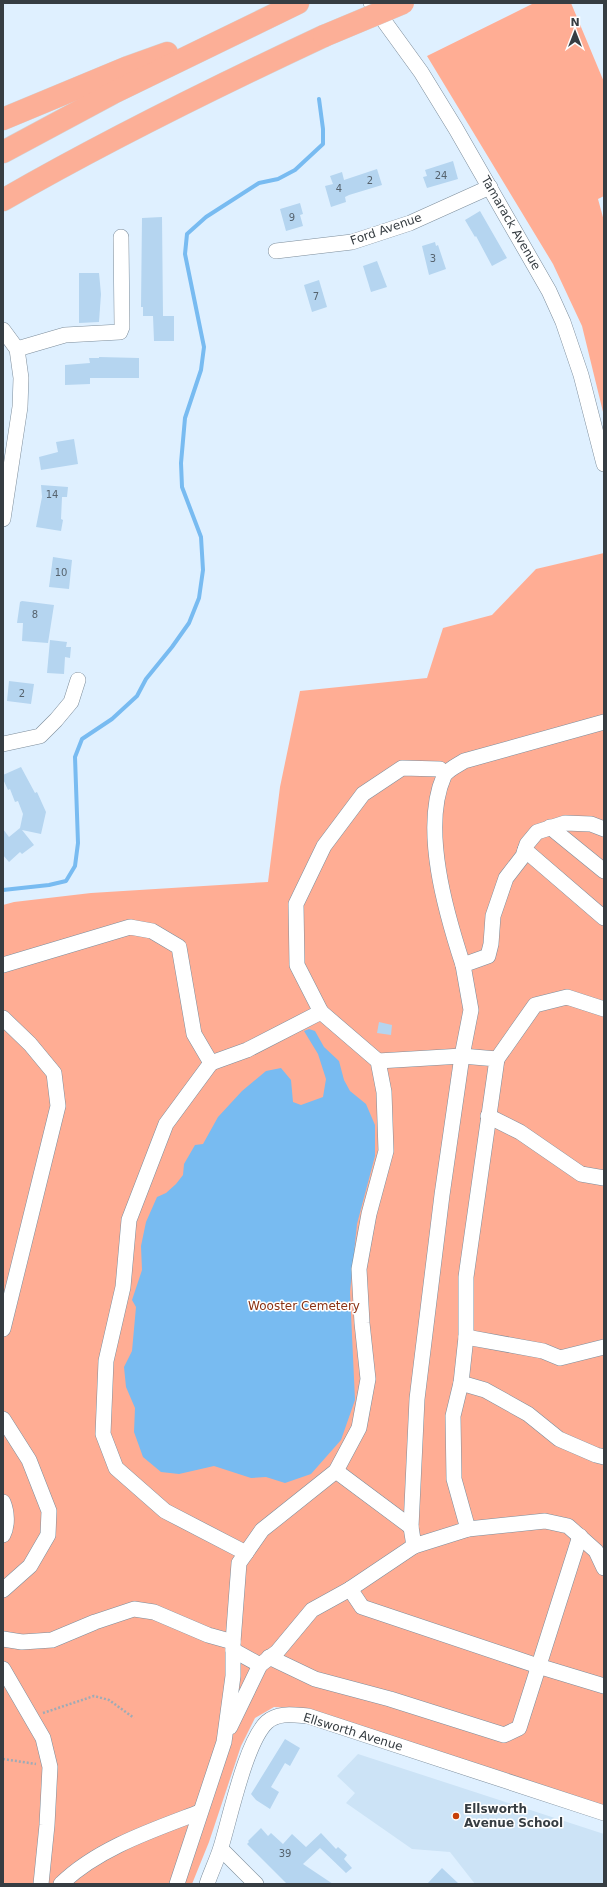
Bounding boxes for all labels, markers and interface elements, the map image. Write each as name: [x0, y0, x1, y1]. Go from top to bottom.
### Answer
north arrow: [555, 12, 595, 52]
text: N: [570, 16, 580, 29]
house number: 24: [435, 170, 447, 181]
street label: Tamarack Avenue: [478, 173, 544, 272]
house number: 2: [367, 175, 373, 186]
house number: 4: [336, 183, 342, 194]
street label: Ford Avenue: [348, 210, 424, 248]
house number: 9: [289, 212, 295, 223]
house number: 3: [430, 253, 436, 264]
house number: 7: [313, 291, 319, 302]
house number: 14: [46, 489, 58, 500]
house number: 10: [55, 567, 67, 578]
house number: 8: [32, 609, 38, 620]
house number: 2: [19, 688, 25, 699]
park label: Wooster Cemetery: [248, 1299, 360, 1313]
street label: Ellsworth Avenue: [302, 1710, 404, 1754]
place label: Ellsworth Avenue School: [464, 1802, 563, 1830]
marker: Ellsworth Avenue School: [451, 1811, 461, 1821]
house number: 39: [279, 1848, 291, 1859]

